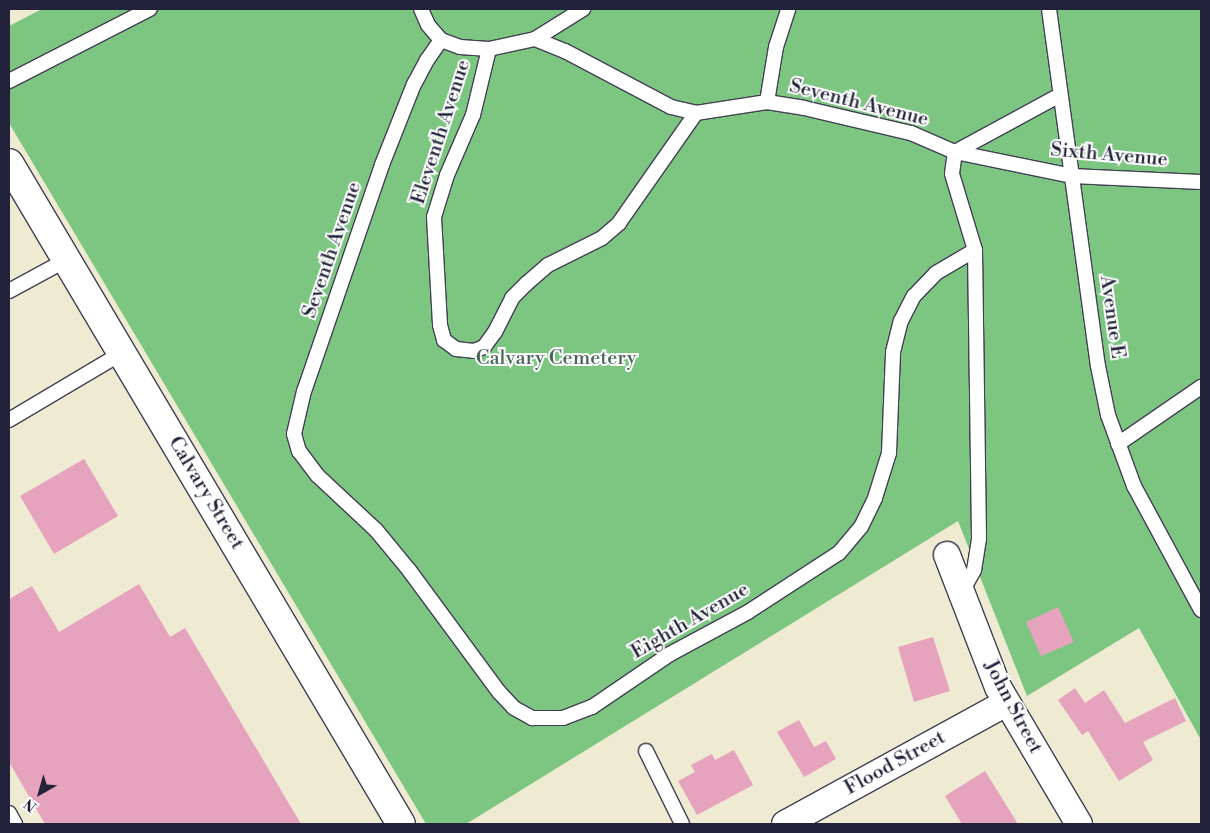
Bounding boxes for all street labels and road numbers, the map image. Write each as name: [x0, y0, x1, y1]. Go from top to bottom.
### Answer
street label: Eleventh Avenue: [406, 57, 476, 207]
street label: Seventh Avenue: [787, 74, 931, 132]
street label: Sixth Avenue: [1049, 138, 1169, 172]
street label: Seventh Avenue: [297, 179, 367, 321]
street label: Avenue E: [1094, 274, 1130, 360]
street label: Calvary Street: [163, 432, 249, 554]
street label: Eighth Avenue: [627, 578, 753, 664]
street label: John Street: [978, 656, 1048, 758]
street label: Flood Street: [840, 726, 950, 800]

